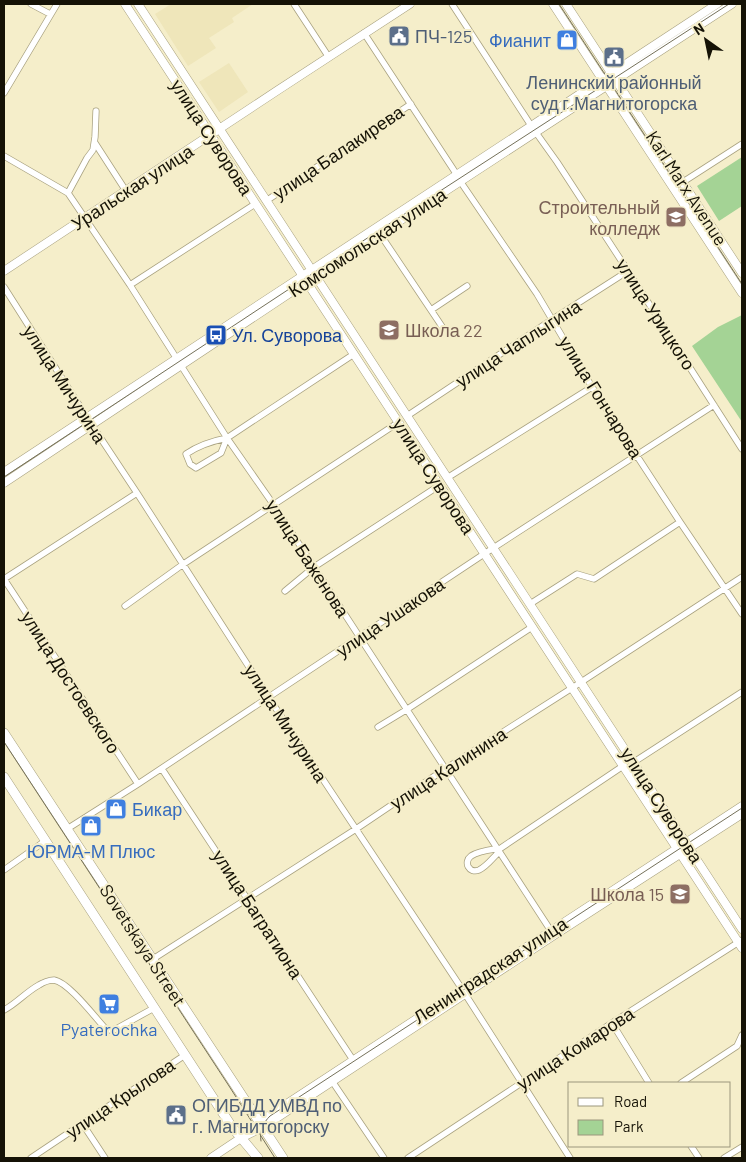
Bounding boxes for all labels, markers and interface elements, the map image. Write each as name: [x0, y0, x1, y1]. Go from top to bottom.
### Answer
north arrow: [681, 15, 731, 65]
text: N: [690, 19, 707, 38]
public building icon: ПЧ-125: [387, 24, 411, 48]
place label: ПЧ-125: [415, 25, 472, 47]
shop icon: Фианит: [555, 28, 579, 52]
place label: Фианит: [489, 29, 551, 51]
public building icon: Ленинский районный суд г.Магнитогорска: [602, 45, 626, 69]
place label: Ленинский районный суд г.Магнитогорска: [526, 71, 702, 114]
street label: улица Суворова: [166, 75, 258, 200]
street label: улица Балакирева: [269, 100, 408, 204]
street label: Karl Marx Avenue: [642, 126, 732, 250]
street label: Уральская улица: [67, 139, 198, 235]
street label: Комсомольская улица: [284, 182, 451, 301]
place label: Строительный колледж: [538, 196, 660, 239]
school or university icon: Строительный колледж: [664, 205, 688, 229]
street label: улица Урицкого: [612, 254, 700, 374]
street label: улица Чаплыгина: [451, 294, 586, 392]
school or university icon: Школа 22: [377, 318, 401, 342]
place label: Школа 22: [405, 319, 483, 341]
street label: улица Мичурина: [19, 321, 112, 448]
bus stop icon: Ул. Суворова: [204, 323, 228, 347]
place label: Ул. Суворова: [232, 324, 343, 346]
street label: улица Гончарова: [554, 332, 648, 463]
street label: улица Суворова: [388, 414, 480, 539]
street label: улица Баженова: [262, 495, 355, 622]
street label: улица Ушакова: [332, 572, 449, 661]
street label: улица Достоевского: [17, 607, 125, 757]
street label: улица Мичурина: [240, 660, 333, 787]
street label: улица Калинина: [386, 722, 511, 814]
street label: улица Суворова: [616, 743, 708, 868]
shop icon: Бикар: [104, 797, 128, 821]
place label: Бикар: [132, 798, 182, 820]
shop icon: ЮРМА-М Плюс: [79, 814, 103, 838]
place label: ЮРМА-М Плюс: [27, 840, 155, 862]
street label: улица Багратиона: [208, 845, 308, 983]
street label: Sovetskaya Street: [95, 880, 191, 1010]
school or university icon: Школа 15: [668, 882, 692, 906]
place label: Школа 15: [590, 883, 664, 905]
street label: Ленинградская улица: [409, 912, 572, 1028]
supermarket icon: Pyaterochka: [97, 992, 121, 1016]
street label: улица Комарова: [512, 1001, 639, 1094]
place label: Pyaterochka: [60, 1018, 158, 1040]
street label: улица Крылова: [61, 1053, 179, 1143]
legend: [568, 1082, 731, 1147]
text: Road: [614, 1092, 647, 1110]
place label: ОГИБДД УМВД по г. Магнитогорску: [192, 1094, 342, 1137]
public building icon: ОГИБДД УМВД по г. Магнитогорску: [164, 1103, 188, 1127]
text: Park: [614, 1117, 644, 1135]

